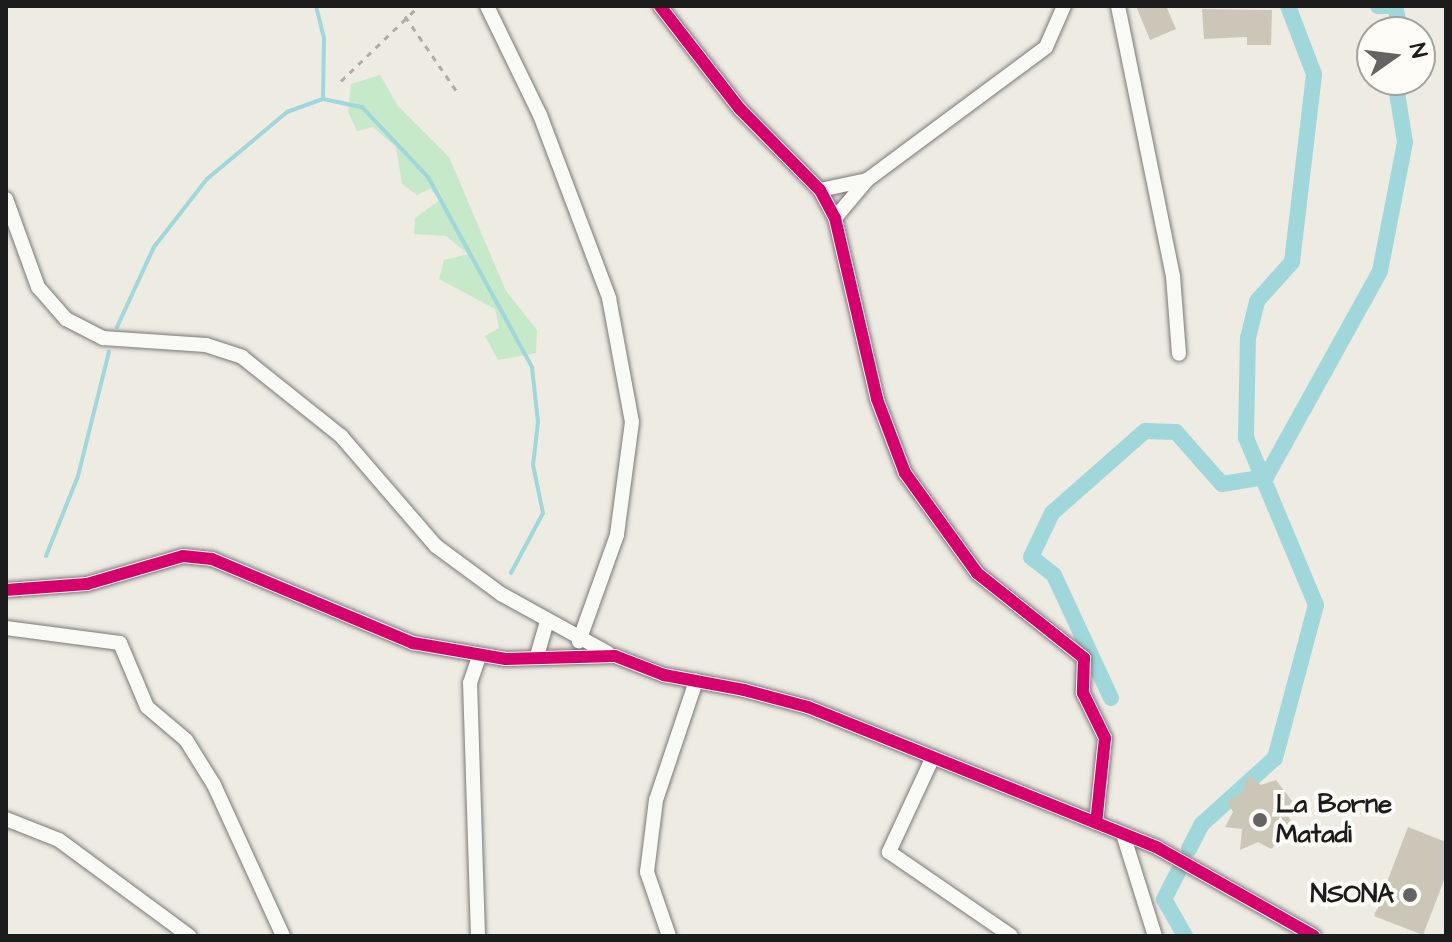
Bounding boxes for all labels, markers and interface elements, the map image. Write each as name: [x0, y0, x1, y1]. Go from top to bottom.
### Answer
north arrow: [1356, 16, 1436, 96]
text: N: [1401, 40, 1435, 61]
place label: La Borne Matadi: [1276, 789, 1392, 850]
marker: La Borne Matadi: [1251, 811, 1269, 829]
place label: NSONA: [1311, 879, 1394, 911]
marker: NSONA: [1401, 886, 1419, 904]

